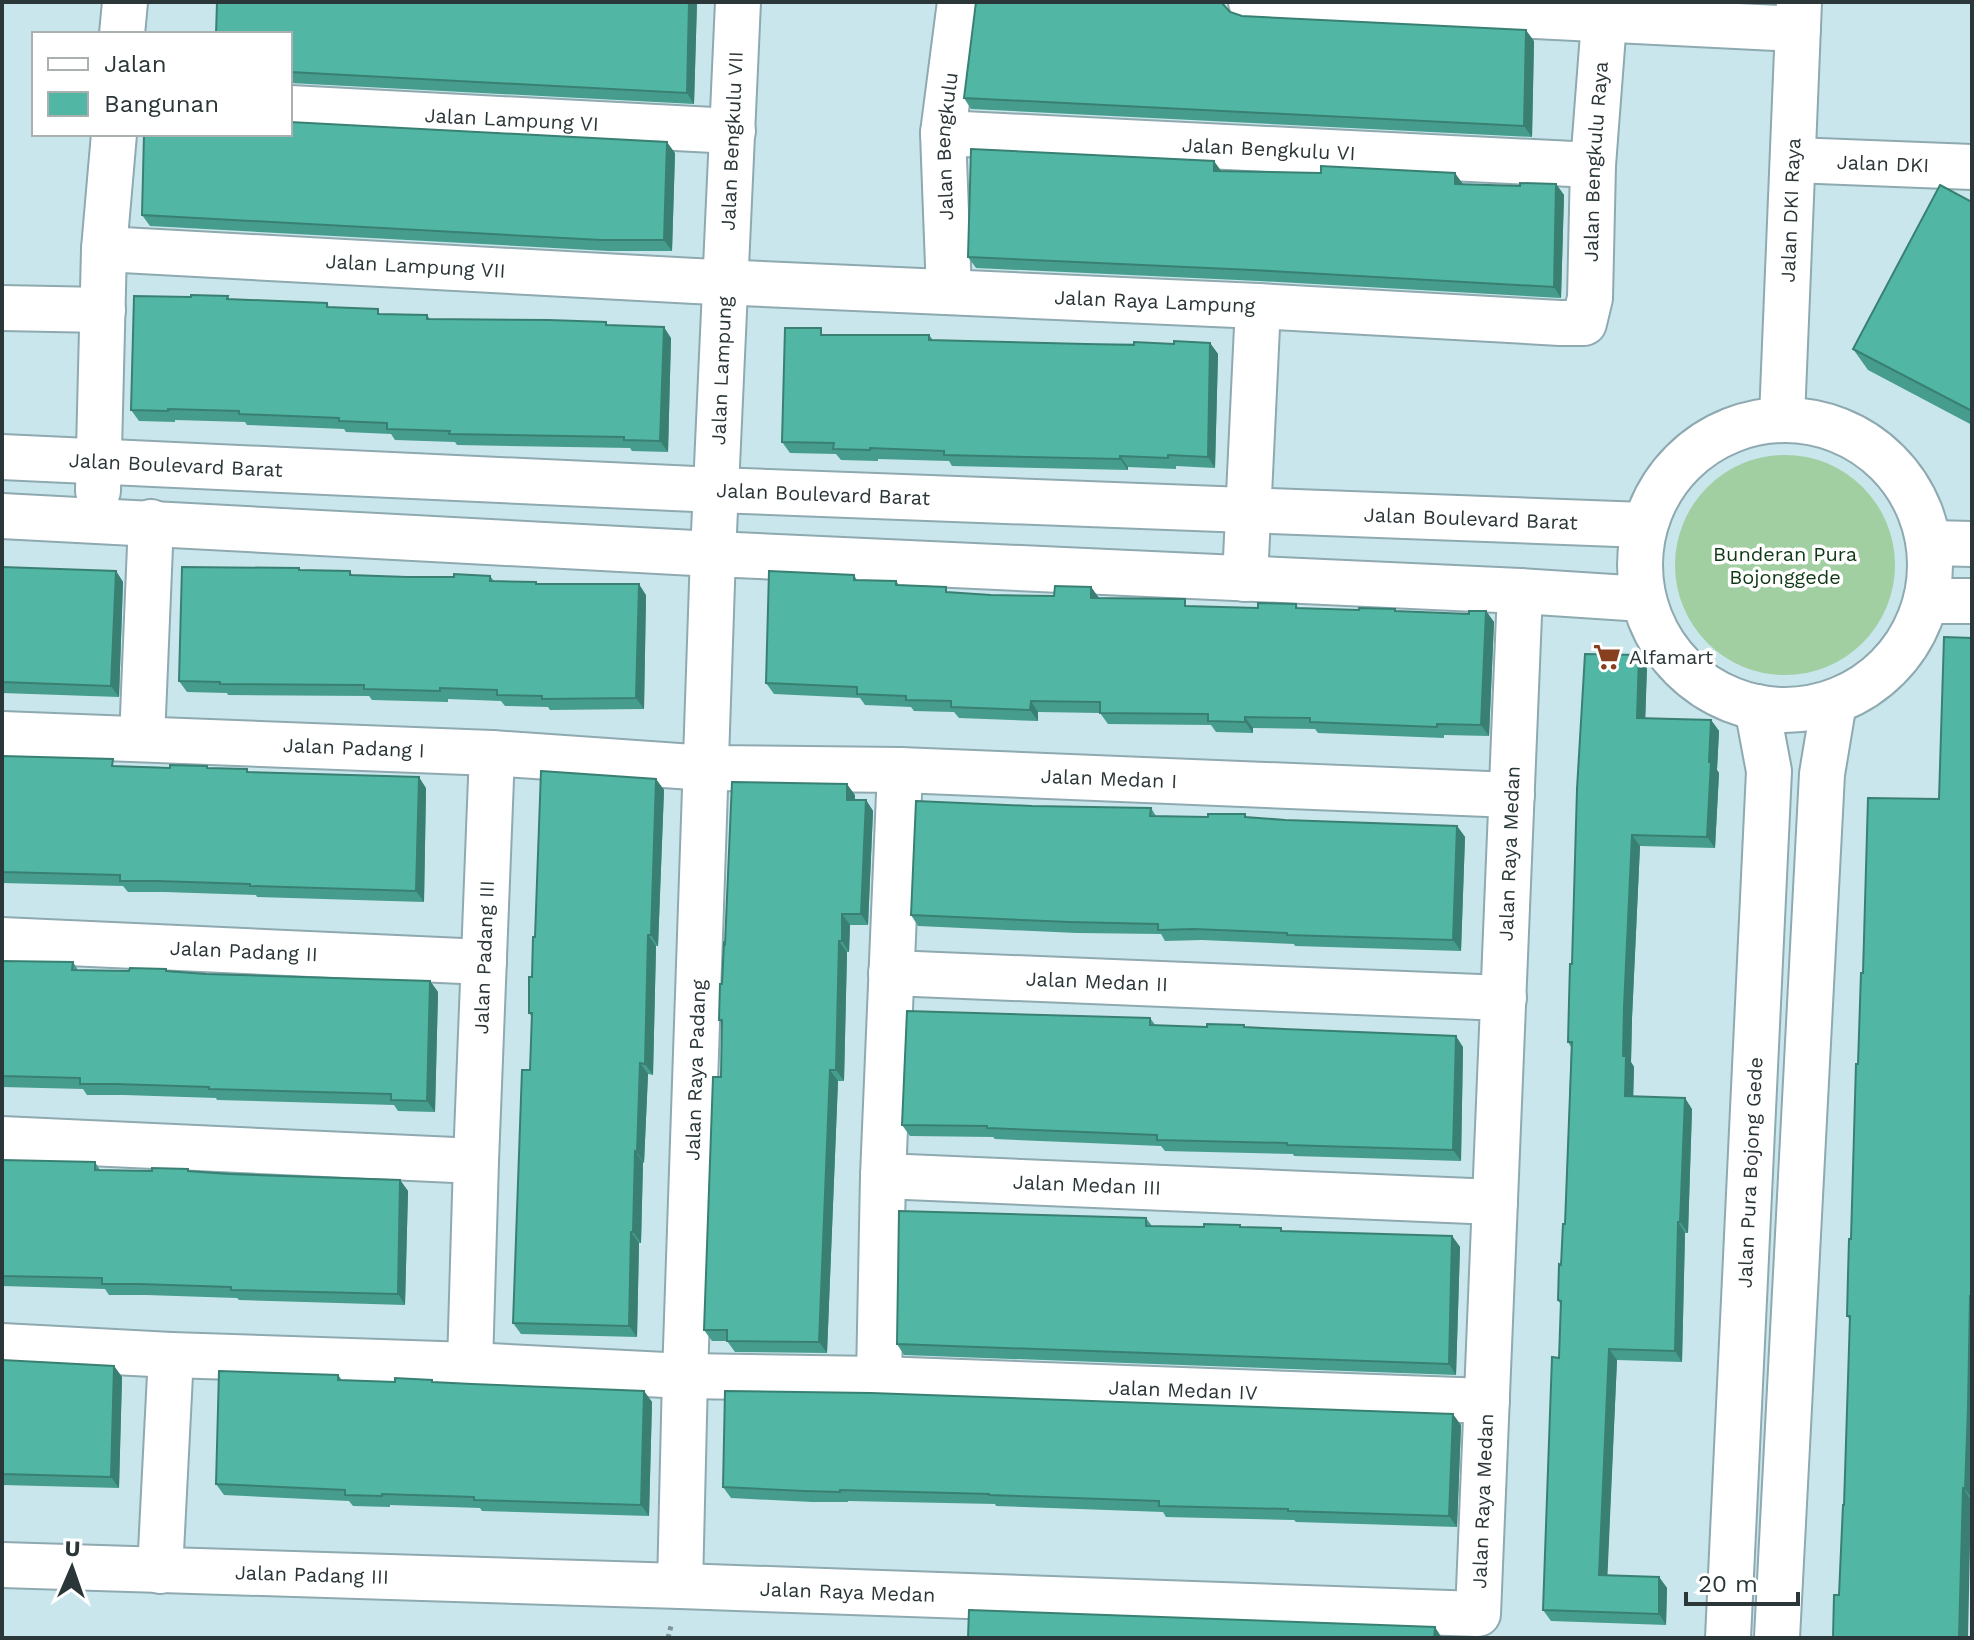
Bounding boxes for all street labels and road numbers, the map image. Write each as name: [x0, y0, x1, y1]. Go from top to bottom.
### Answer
street label: Jalan Bengkulu VII: [716, 51, 748, 231]
street label: Jalan Bengkulu Raya: [1579, 61, 1613, 262]
street label: Jalan Bengkulu: [931, 71, 963, 221]
street label: Jalan Lampung VI: [424, 103, 599, 136]
street label: Jalan Bengkulu VI: [1181, 133, 1356, 165]
street label: Jalan DKI Raya: [1776, 137, 1805, 283]
street label: Jalan DKI: [1836, 150, 1930, 177]
street label: Jalan Lampung VII: [325, 249, 506, 283]
street label: Jalan Raya Lampung: [1054, 285, 1256, 318]
street label: Jalan Lampung: [706, 295, 737, 446]
street label: Jalan Boulevard Barat: [68, 448, 284, 482]
street label: Jalan Boulevard Barat: [716, 478, 931, 510]
street label: Jalan Boulevard Barat: [1363, 502, 1579, 535]
street label: Jalan Padang I: [282, 733, 425, 762]
street label: Jalan Medan I: [1040, 764, 1178, 793]
street label: Jalan Raya Medan: [1494, 765, 1525, 942]
street label: Jalan Padang III: [469, 880, 499, 1035]
street label: Jalan Padang II: [169, 936, 318, 966]
street label: Jalan Medan II: [1025, 967, 1168, 996]
street label: Jalan Raya Padang: [680, 979, 711, 1161]
street label: Jalan Pura Bojong Gede: [1733, 1056, 1767, 1289]
street label: Jalan Medan III: [1012, 1170, 1161, 1200]
street label: Jalan Medan IV: [1108, 1375, 1258, 1405]
street label: Jalan Raya Medan: [1467, 1413, 1498, 1589]
street label: Jalan Padang III: [235, 1560, 389, 1589]
street label: Jalan Raya Medan: [759, 1577, 936, 1607]

